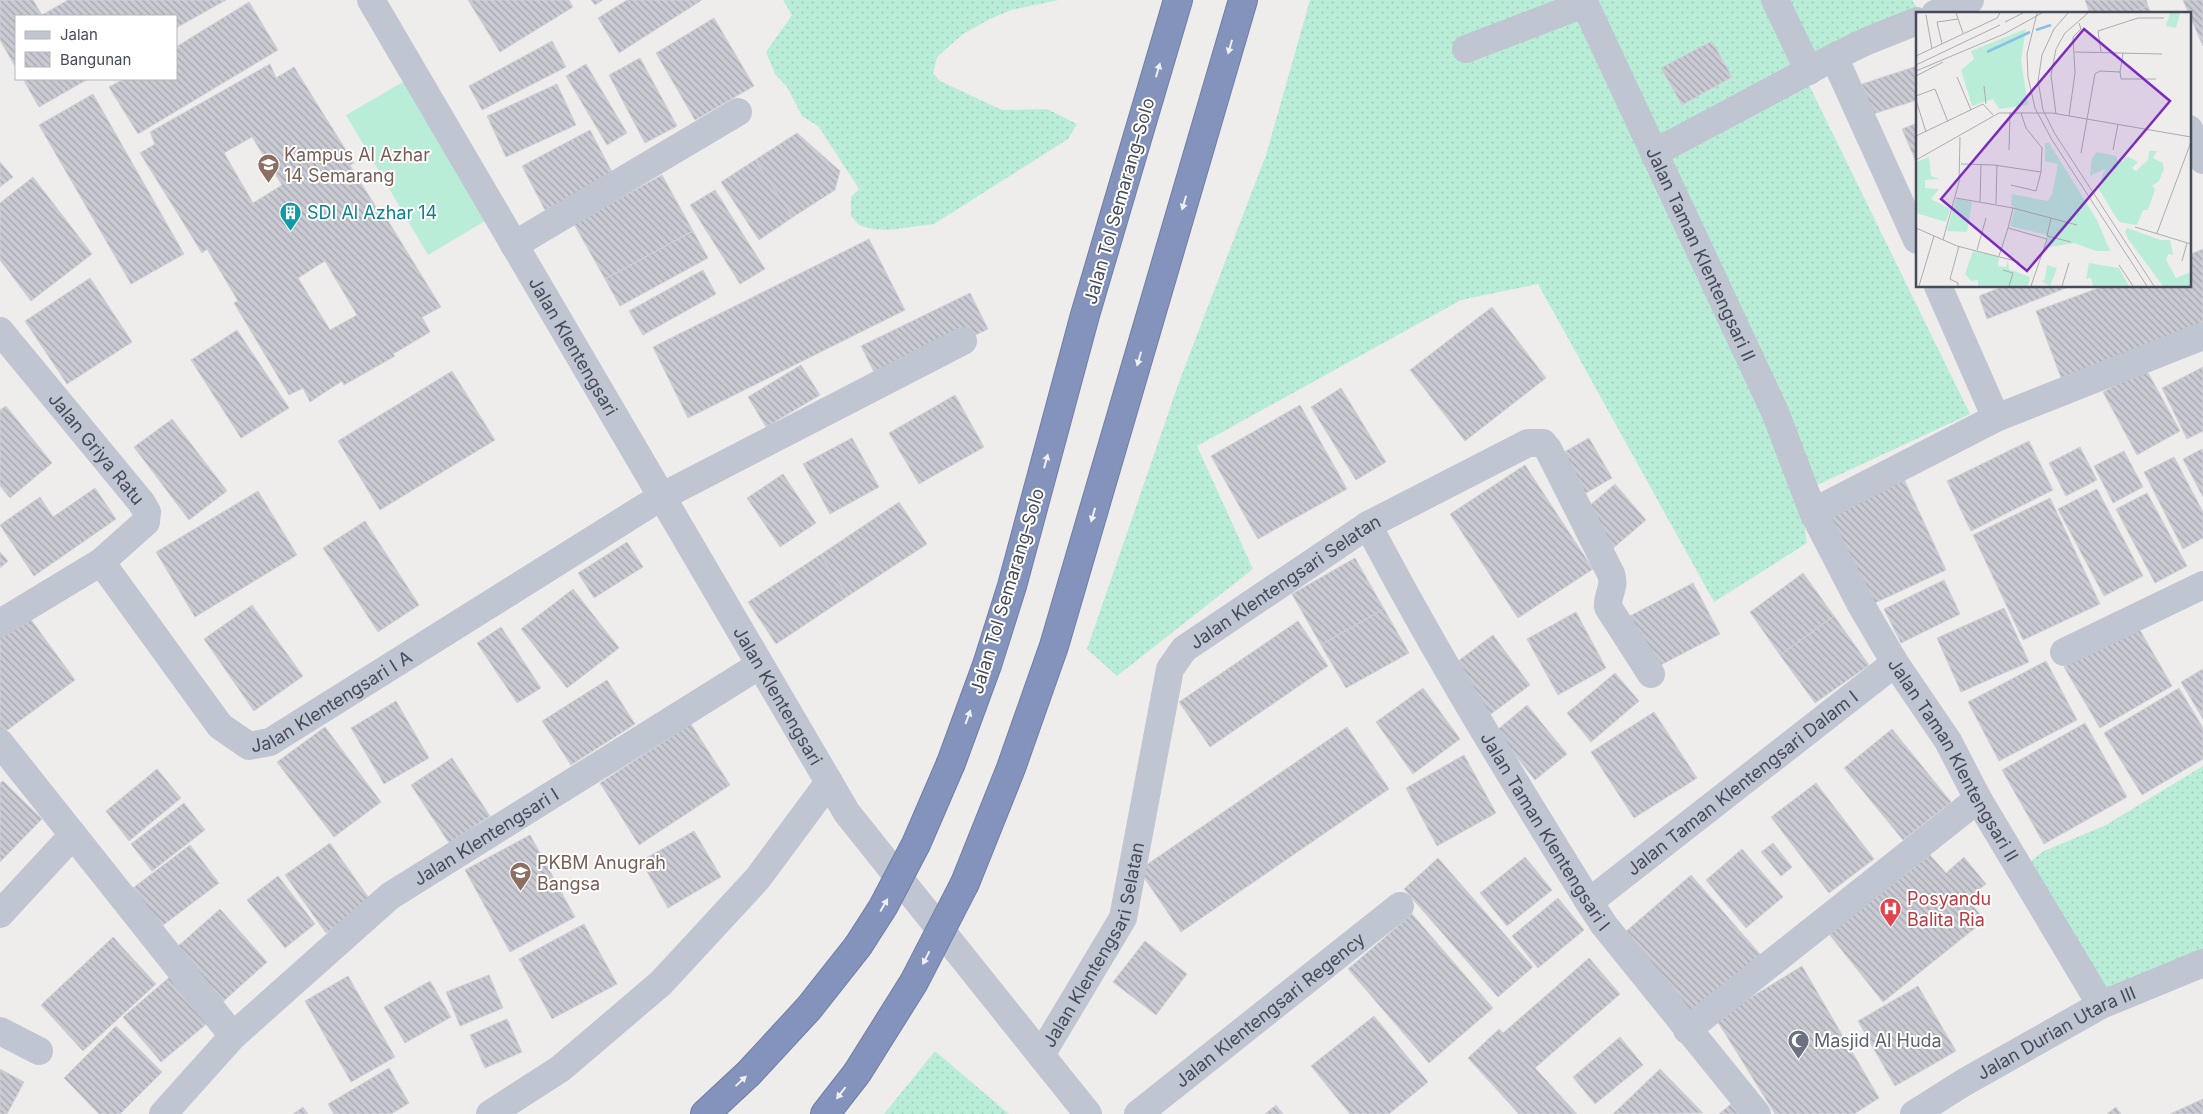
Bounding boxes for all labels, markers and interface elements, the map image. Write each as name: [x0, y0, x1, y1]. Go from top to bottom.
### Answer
inset map: [1916, 12, 2190, 288]
legend: [15, 15, 178, 80]
text: Jalan: [60, 25, 98, 44]
one-way arrow: [1225, 39, 1233, 54]
text: Bangunan: [60, 50, 131, 69]
one-way arrow: [1154, 62, 1162, 77]
street label: Jalan Tol Semarang–Solo: [1079, 95, 1159, 307]
street label: Jalan Taman Klentengsari II: [1642, 143, 1760, 364]
place label: Kampus Al Azhar 14 Semarang: [284, 144, 430, 186]
school or university icon: Kampus Al Azhar 14 Semarang: [256, 152, 280, 183]
one-way arrow: [1180, 195, 1188, 210]
building icon: SDI Al Azhar 14: [279, 200, 303, 231]
place label: SDI Al Azhar 14: [307, 202, 437, 223]
street label: Jalan Klentengsari: [525, 273, 622, 419]
one-way arrow: [1134, 351, 1142, 366]
street label: Jalan Griya Ratu: [44, 388, 149, 508]
one-way arrow: [1042, 454, 1050, 469]
street label: Jalan Tol Semarang–Solo: [966, 486, 1048, 696]
one-way arrow: [1088, 507, 1096, 522]
street label: Jalan Klentengsari Selatan: [1185, 510, 1384, 653]
street label: Jalan Klentengsari: [729, 622, 827, 769]
street label: Jalan Klentengsari I A: [249, 645, 415, 756]
street label: Jalan Taman Klentengsari II: [1884, 654, 2023, 865]
street label: Jalan Taman Klentengsari Dalam I: [1622, 686, 1862, 879]
one-way arrow: [964, 709, 972, 724]
street label: Jalan Taman Klentengsari I: [1477, 728, 1615, 935]
street label: Jalan Klentengsari I: [409, 783, 562, 889]
street label: Jalan Klentengsari Selatan: [1038, 840, 1148, 1051]
place label: PKBM Anugrah Bangsa: [537, 852, 666, 894]
school or university icon: PKBM Anugrah Bangsa: [509, 860, 533, 891]
place label: Posyandu Balita Ria: [1907, 888, 1991, 930]
hospital icon: Posyandu Balita Ria: [1879, 896, 1903, 927]
one-way arrow: [879, 898, 888, 912]
street label: Jalan Klentengsari Regency: [1171, 928, 1369, 1091]
one-way arrow: [922, 950, 930, 965]
street label: Jalan Durian Utara III: [1973, 982, 2138, 1084]
mosque icon: Masjid Al Huda: [1786, 1028, 1810, 1059]
place label: Masjid Al Huda: [1814, 1030, 1942, 1051]
one-way arrow: [734, 1075, 746, 1087]
one-way arrow: [836, 1086, 847, 1099]

